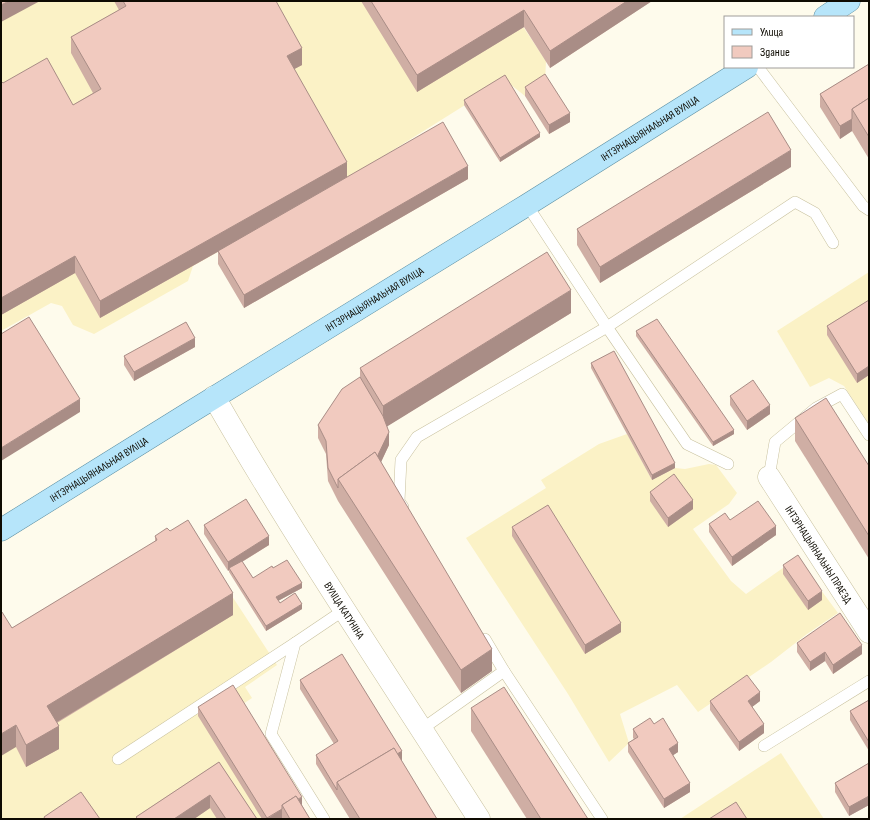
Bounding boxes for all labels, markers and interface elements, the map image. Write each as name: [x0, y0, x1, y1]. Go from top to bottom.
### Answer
legend: [724, 16, 854, 68]
text: Улица: [760, 25, 784, 40]
text: Здание: [760, 45, 790, 60]
street label: ІНТЭРНАЦЫЯНАЛЬНАЯ ВУЛІЦА: [598, 92, 701, 164]
street label: ІНТЭРНАЦЫЯНАЛЬНАЯ ВУЛІЦА: [323, 264, 426, 334]
street label: ІНТЭРНАЦЫЯНАЛЬНАЯ ВУЛІЦА: [47, 434, 150, 505]
street label: ІНТЭРНАЦЫЯНАЛЬНЫ ПРАЕЗД: [783, 503, 856, 606]
street label: ВУЛІЦА КАТУНІНА: [322, 579, 368, 641]

